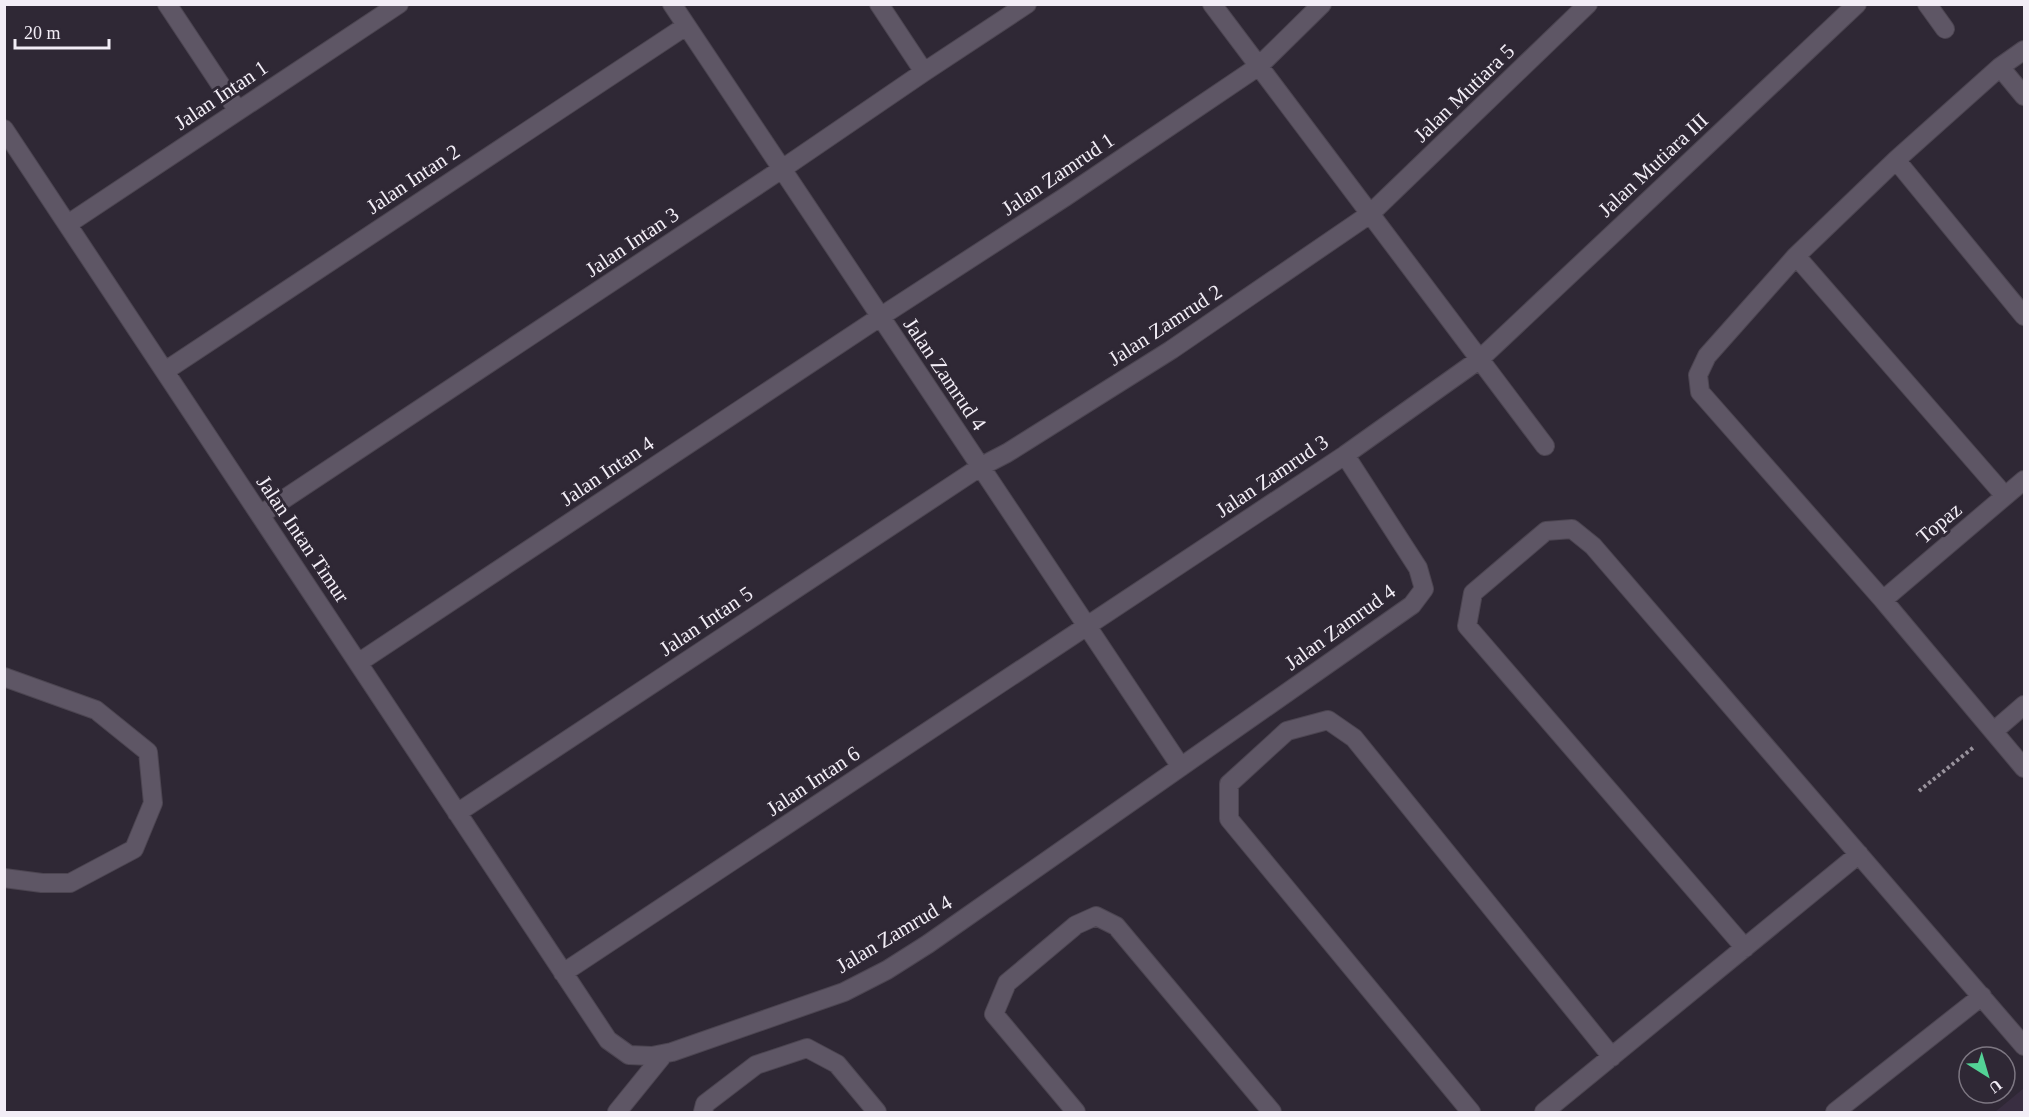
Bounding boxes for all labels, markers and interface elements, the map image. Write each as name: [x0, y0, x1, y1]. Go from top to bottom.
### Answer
scale bar: [15, 12, 110, 50]
text: 20 m: [24, 23, 61, 43]
street label: Jalan Mutiara 5: [1409, 39, 1519, 147]
street label: Jalan Intan 1: [170, 55, 272, 135]
street label: Jalan Mutiara III: [1593, 108, 1713, 222]
street label: Jalan Zamrud 1: [997, 128, 1119, 220]
street label: Jalan Intan 2: [362, 139, 464, 219]
street label: Jalan Intan 3: [581, 202, 683, 282]
street label: Jalan Zamrud 2: [1104, 279, 1226, 371]
street label: Jalan Zamrud 4: [899, 313, 992, 435]
street label: Jalan Zamrud 3: [1211, 430, 1333, 522]
street label: Jalan Intan 4: [556, 431, 659, 511]
street label: Jalan Intan Timur: [252, 471, 354, 607]
street label: Topaz: [1912, 497, 1966, 549]
street label: Jalan Zamrud 4: [1280, 579, 1400, 675]
street label: Jalan Intan 5: [655, 581, 757, 661]
street label: Jalan Intan 6: [762, 741, 864, 821]
street label: Jalan Zamrud 4: [832, 890, 957, 978]
north arrow: [1957, 1045, 2017, 1105]
text: U: [1986, 1076, 2005, 1097]

